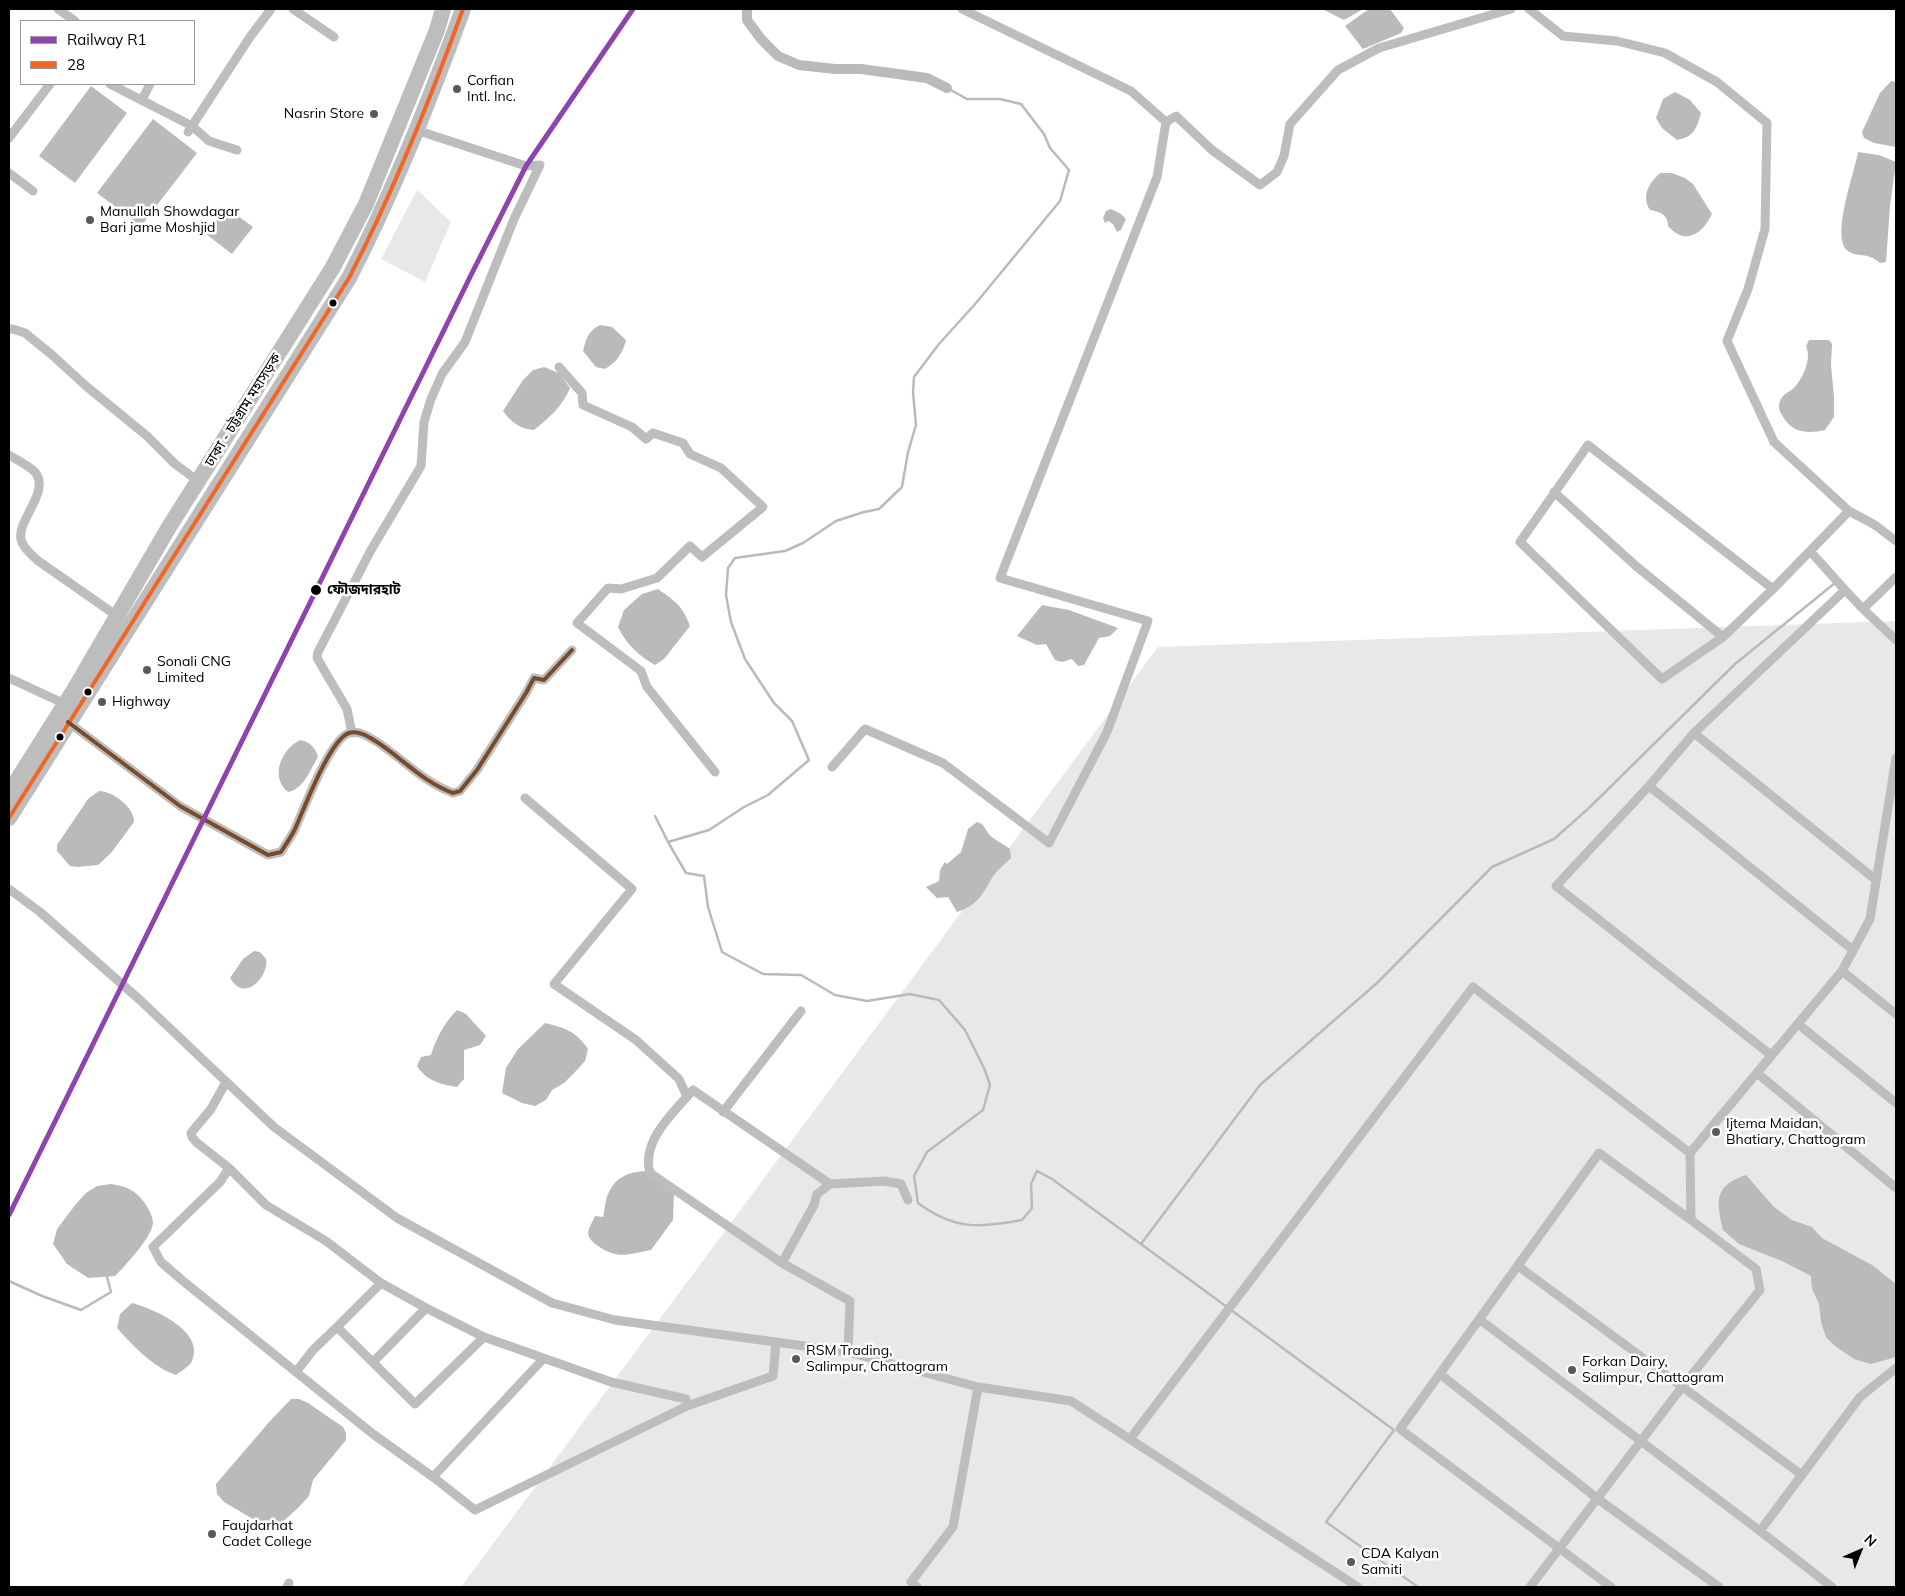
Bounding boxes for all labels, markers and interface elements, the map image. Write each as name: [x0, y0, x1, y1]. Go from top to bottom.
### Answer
legend: [20, 20, 195, 85]
text: Railway R1: [67, 30, 147, 49]
text: 28: [67, 55, 85, 74]
place label: Corfian Intl. Inc.: [467, 73, 516, 105]
marker: Corfian Intl. Inc.: [451, 83, 463, 95]
place label: Nasrin Store: [284, 106, 364, 122]
marker: Nasrin Store: [368, 108, 380, 120]
place label: Manullah Showdagar Bari jame Moshjid: [100, 204, 239, 236]
marker: Manullah Showdagar Bari jame Moshjid: [84, 214, 96, 226]
unlabelled marker: [328, 298, 338, 308]
street label: ঢাকা - চট্টগ্রাম মহাসড়ক: [201, 350, 285, 470]
place label: ফৌজদারহাট: [327, 582, 401, 598]
marker: ফৌজদারহাট: [309, 583, 323, 597]
place label: Sonali CNG Limited: [157, 654, 231, 686]
marker: Sonali CNG Limited: [141, 664, 153, 676]
unlabelled marker: [83, 687, 93, 697]
place label: Highway: [112, 694, 170, 710]
marker: Highway: [96, 696, 108, 708]
unlabelled marker: [55, 732, 65, 742]
place label: Ijtema Maidan, Bhatiary, Chattogram: [1726, 1116, 1866, 1148]
marker: Ijtema Maidan, Bhatiary, Chattogram: [1710, 1126, 1722, 1138]
place label: RSM Trading, Salimpur, Chattogram: [806, 1343, 948, 1375]
marker: RSM Trading, Salimpur, Chattogram: [790, 1353, 802, 1365]
place label: Forkan Dairy, Salimpur, Chattogram: [1582, 1354, 1724, 1386]
marker: Forkan Dairy, Salimpur, Chattogram: [1566, 1364, 1578, 1376]
place label: Faujdarhat Cadet College: [222, 1518, 312, 1550]
north arrow: [1835, 1526, 1885, 1576]
marker: Faujdarhat Cadet College: [206, 1528, 218, 1540]
text: N: [1860, 1530, 1880, 1550]
place label: CDA Kalyan Samiti: [1361, 1546, 1439, 1578]
marker: CDA Kalyan Samiti: [1345, 1556, 1357, 1568]

